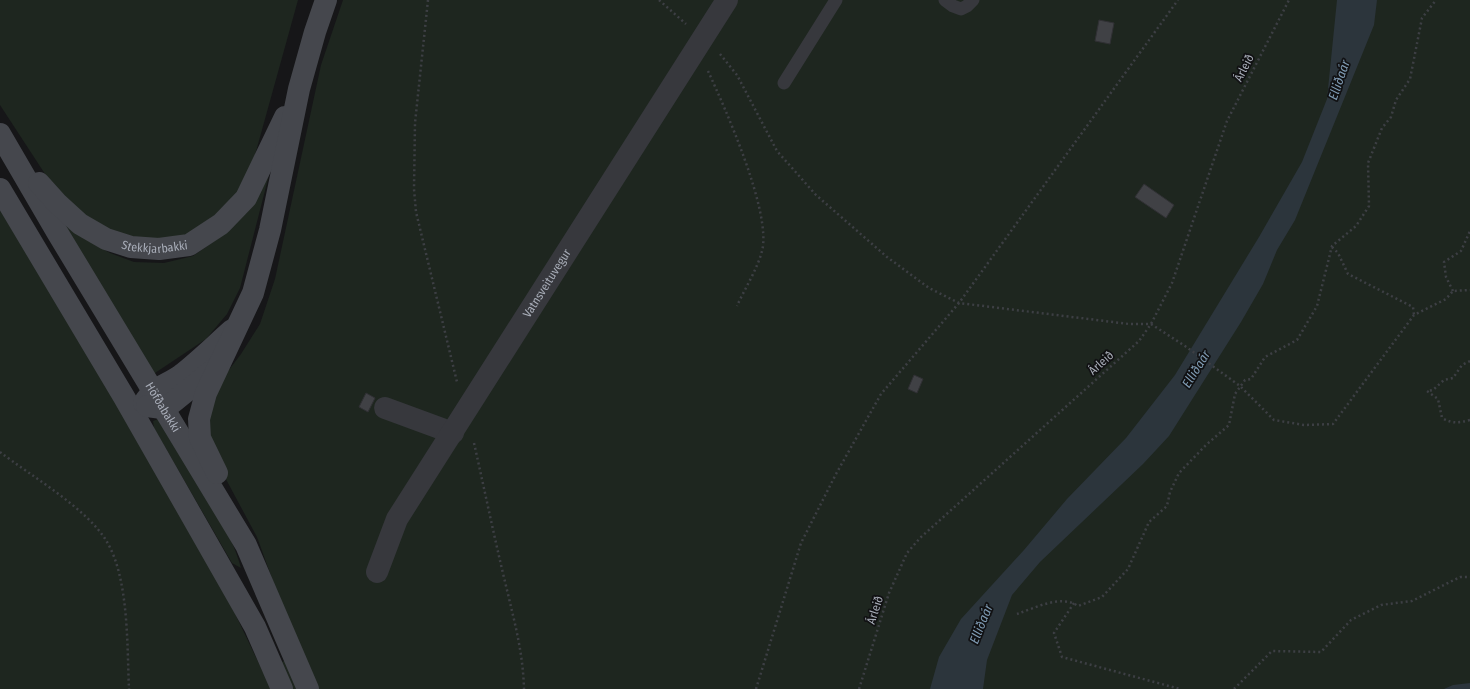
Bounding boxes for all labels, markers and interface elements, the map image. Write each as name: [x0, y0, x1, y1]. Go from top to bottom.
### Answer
street label: Árleið: [1230, 52, 1257, 84]
water label: Elliðaár: [1325, 58, 1353, 102]
street label: Stekkjarbakki: [120, 237, 188, 256]
street label: Vatnsveituvegur: [520, 246, 574, 320]
street label: Árleið: [1085, 347, 1116, 378]
water label: Elliðaár: [1179, 347, 1213, 390]
street label: Höfðabakki: [142, 380, 183, 435]
street label: Árleið: [863, 594, 886, 626]
water label: Elliðaár: [966, 602, 996, 646]

